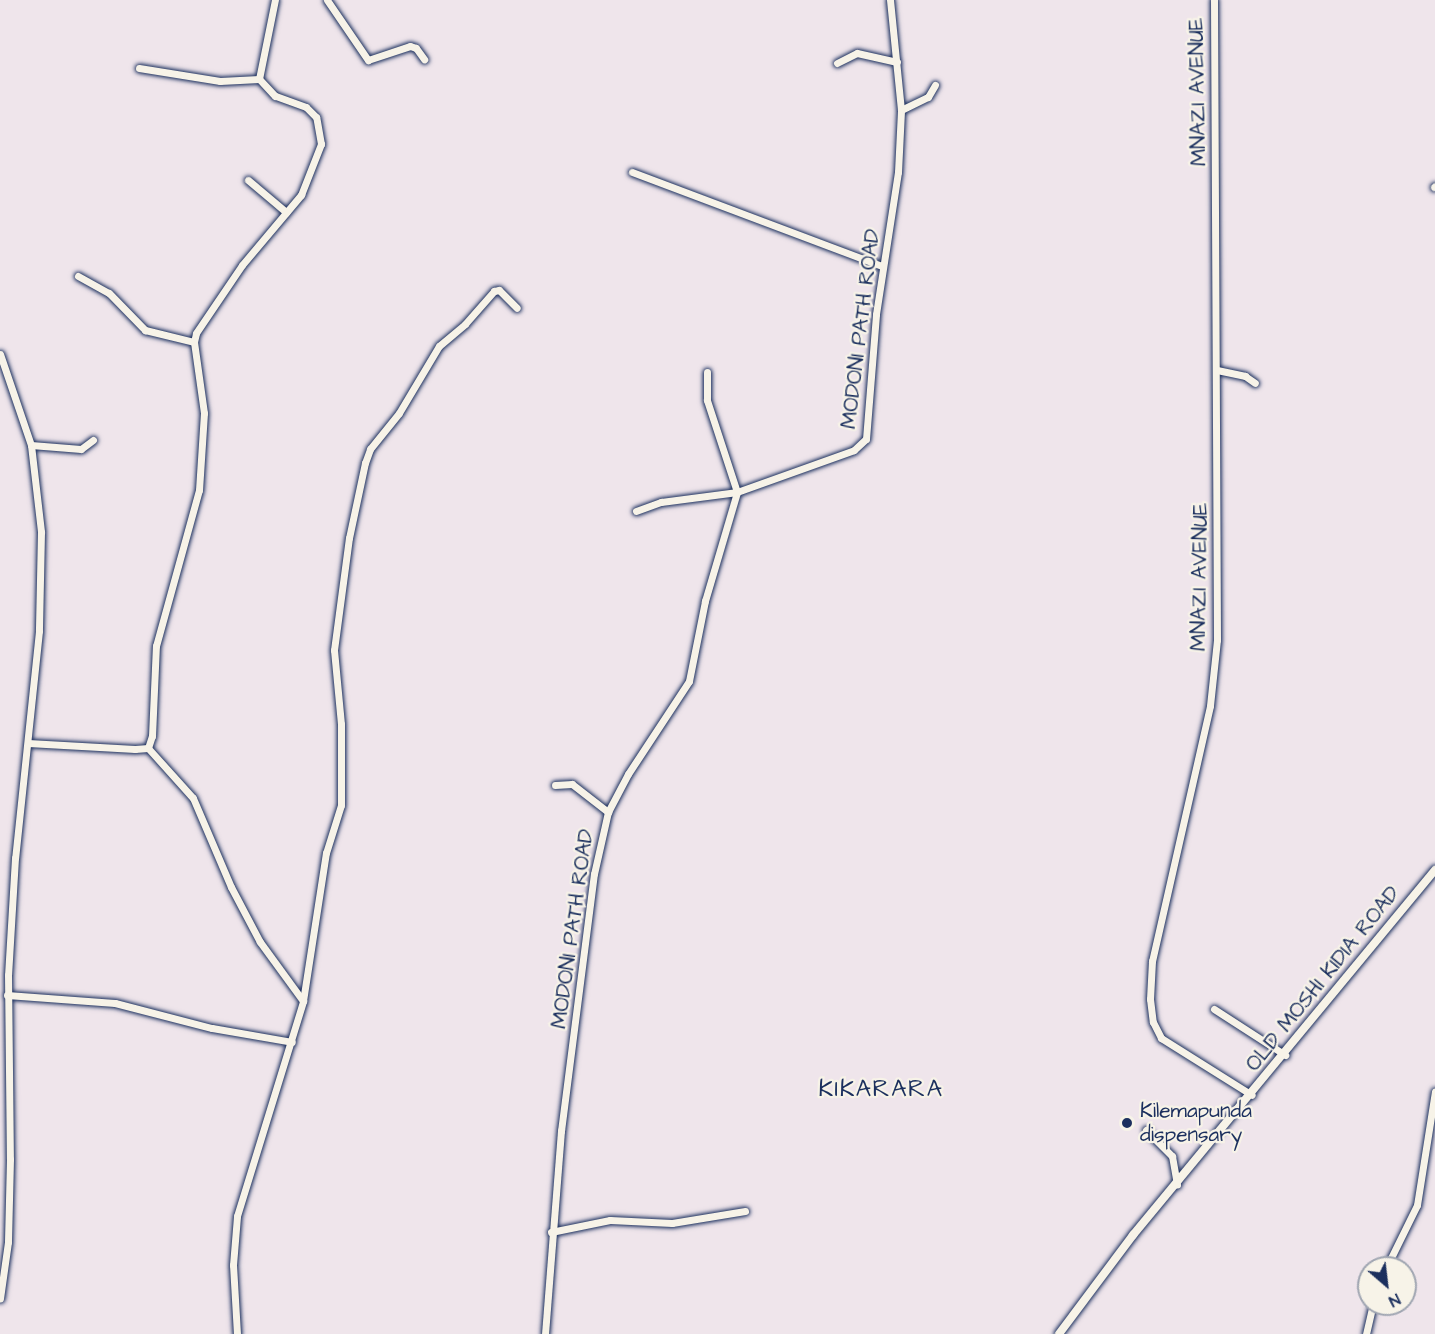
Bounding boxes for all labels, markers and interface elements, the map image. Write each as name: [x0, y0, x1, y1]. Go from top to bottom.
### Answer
street label: MNAZI AVENUE: [1184, 18, 1212, 166]
street label: MODONI PATH ROAD: [836, 228, 886, 430]
street label: MNAZI AVENUE: [1186, 503, 1214, 651]
street label: MODONI PATH ROAD: [547, 828, 599, 1030]
street label: OLD MOSHI KIDIA ROAD: [1241, 881, 1405, 1077]
district label: KIKARARA: [818, 1076, 944, 1104]
place label: Kilemapunda dispensary: [1140, 1098, 1252, 1148]
marker: Kilemapunda dispensary: [1118, 1114, 1136, 1132]
north arrow: [1357, 1256, 1417, 1316]
text: N: [1385, 1288, 1404, 1312]

